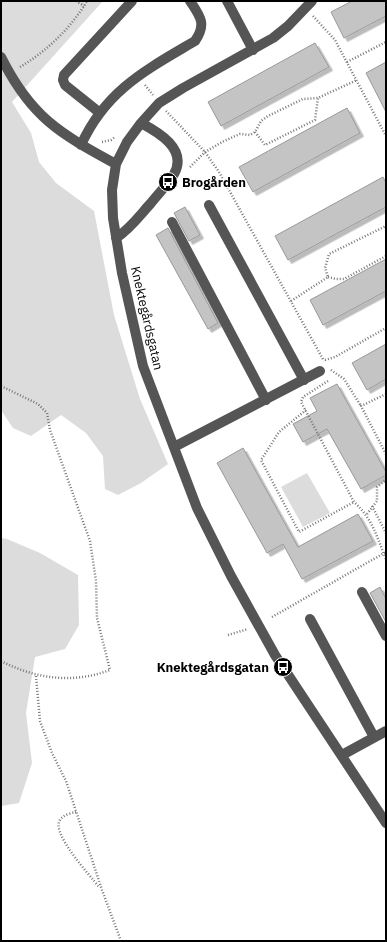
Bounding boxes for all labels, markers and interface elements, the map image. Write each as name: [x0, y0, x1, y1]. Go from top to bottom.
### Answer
bus stop icon: Brogården: [157, 171, 179, 193]
place label: Brogården: [182, 174, 246, 191]
street label: Knektegårdsgatan: [127, 265, 167, 371]
bus stop icon: Knektegårdsgatan: [272, 656, 294, 678]
place label: Knektegårdsgatan: [157, 659, 269, 676]

